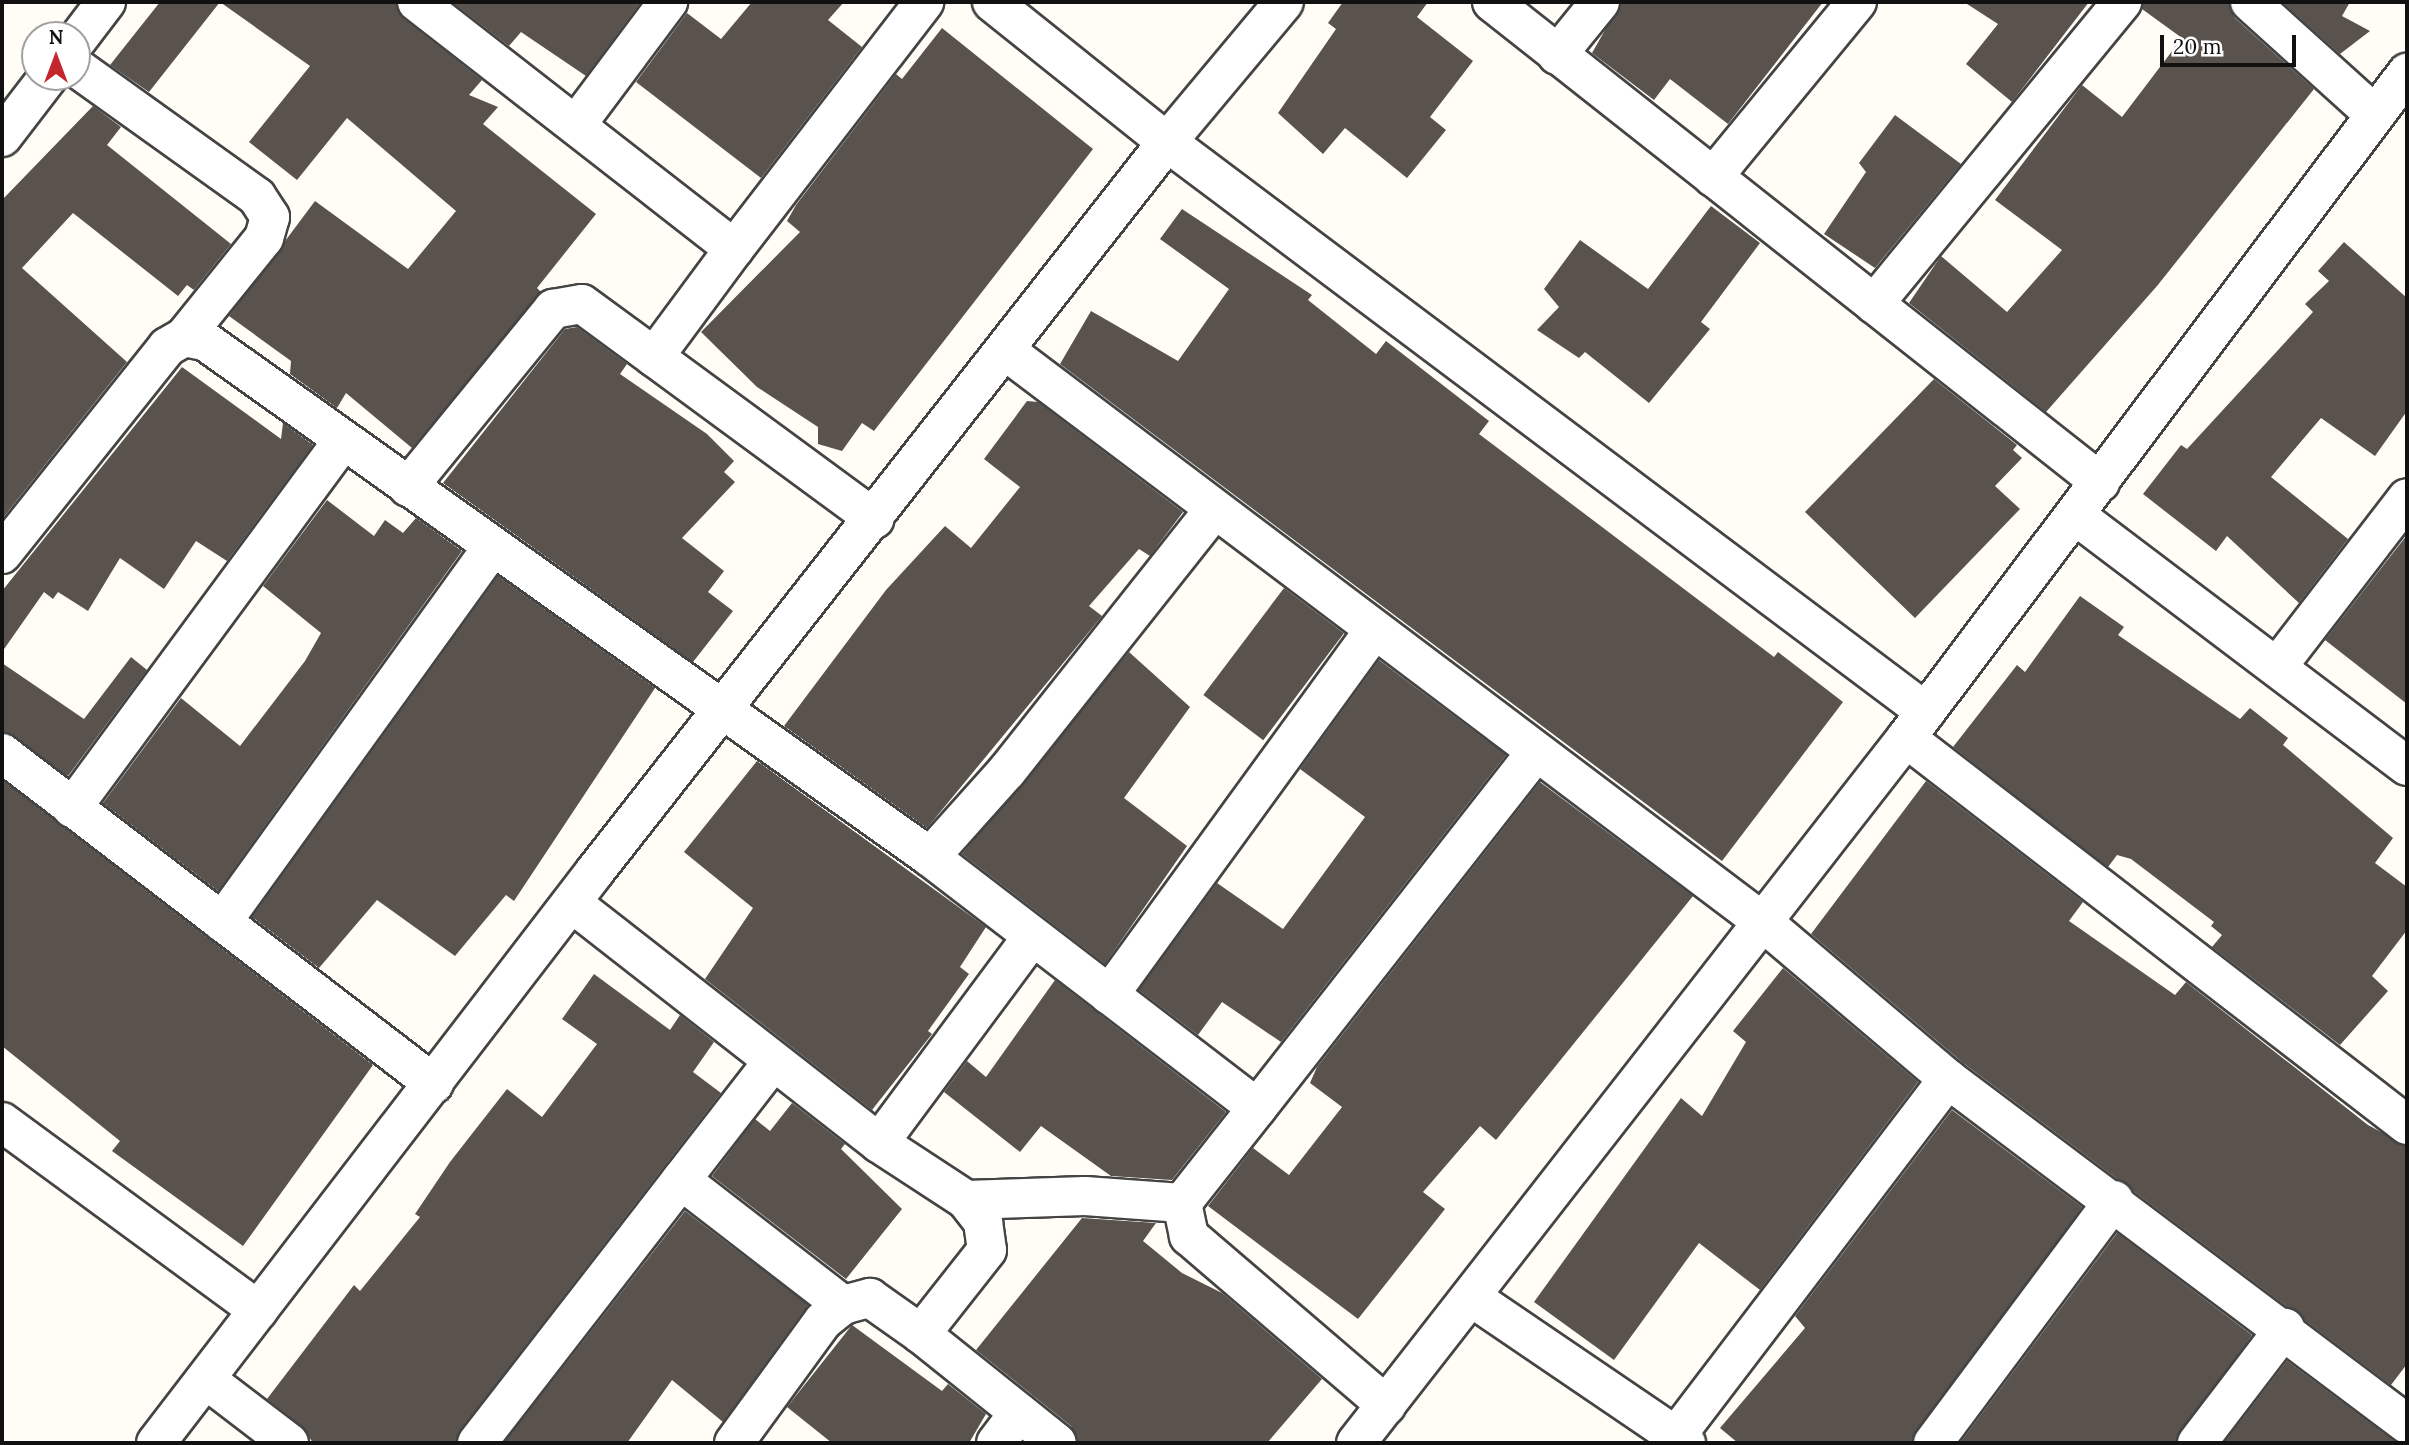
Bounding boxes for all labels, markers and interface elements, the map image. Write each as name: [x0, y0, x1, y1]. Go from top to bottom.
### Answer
north arrow: [21, 21, 91, 91]
scale bar: [2164, 21, 2300, 65]
text: N: [49, 25, 63, 49]
text: 20 m: [2173, 33, 2222, 60]

